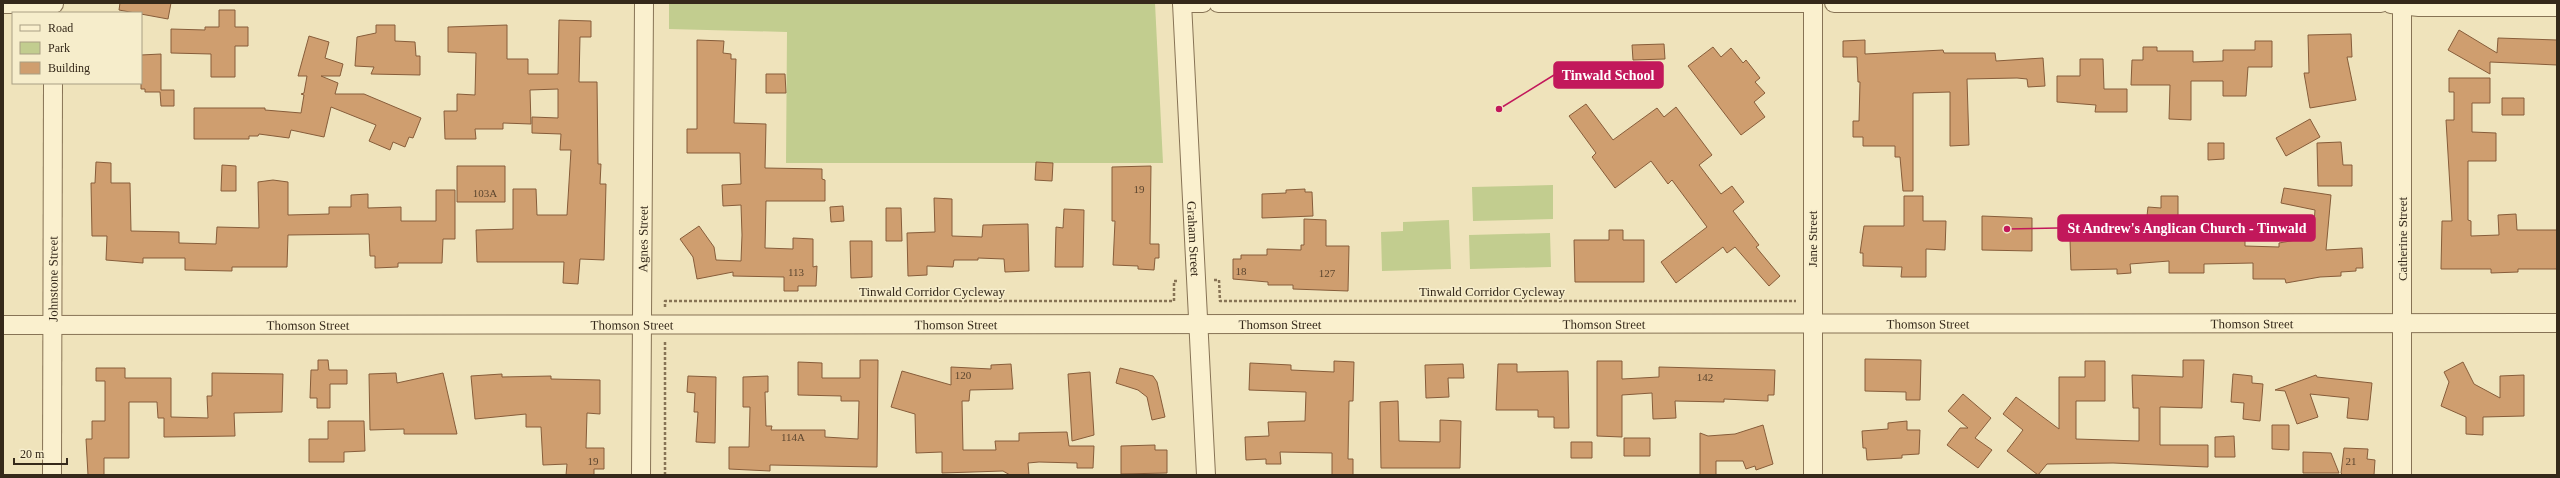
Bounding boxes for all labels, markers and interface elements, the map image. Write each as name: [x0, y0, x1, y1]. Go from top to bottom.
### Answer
legend: [12, 12, 142, 84]
text: Road: [48, 21, 73, 35]
text: Park: [48, 41, 70, 55]
text: Building: [48, 61, 90, 75]
callout: Tinwald School: [1554, 62, 1663, 88]
text: Tinwald School: [1562, 68, 1654, 83]
house number: 19: [1134, 183, 1145, 195]
house number: 103A: [473, 187, 497, 199]
street label: Catherine Street: [2395, 197, 2410, 281]
street label: Graham Street: [1184, 201, 1203, 277]
street label: Agnes Street: [635, 205, 651, 272]
street label: Jane Street: [1805, 210, 1820, 267]
callout: St Andrew's Anglican Church - Tinwald: [2058, 215, 2315, 241]
text: St Andrew's Anglican Church - Tinwald: [2068, 221, 2307, 236]
street label: Johnstone Street: [45, 236, 61, 322]
house number: 18: [1236, 265, 1247, 277]
house number: 113: [788, 266, 805, 278]
house number: 127: [1319, 267, 1336, 279]
street label: Tinwald Corridor Cycleway: [859, 284, 1006, 299]
street label: Tinwald Corridor Cycleway: [1419, 284, 1566, 299]
street label: Thomson Street: [1887, 316, 1970, 332]
street label: Thomson Street: [2211, 316, 2294, 331]
street label: Thomson Street: [591, 317, 674, 333]
street label: Thomson Street: [915, 317, 998, 332]
street label: Thomson Street: [1239, 317, 1322, 332]
street label: Thomson Street: [1563, 317, 1646, 332]
street label: Thomson Street: [267, 318, 350, 333]
house number: 120: [955, 369, 972, 381]
house number: 142: [1697, 371, 1713, 383]
house number: 114A: [781, 431, 805, 443]
scale bar: [14, 440, 67, 466]
text: 20 m: [20, 447, 45, 461]
house number: 19: [588, 455, 599, 467]
house number: 21: [2346, 455, 2357, 467]

